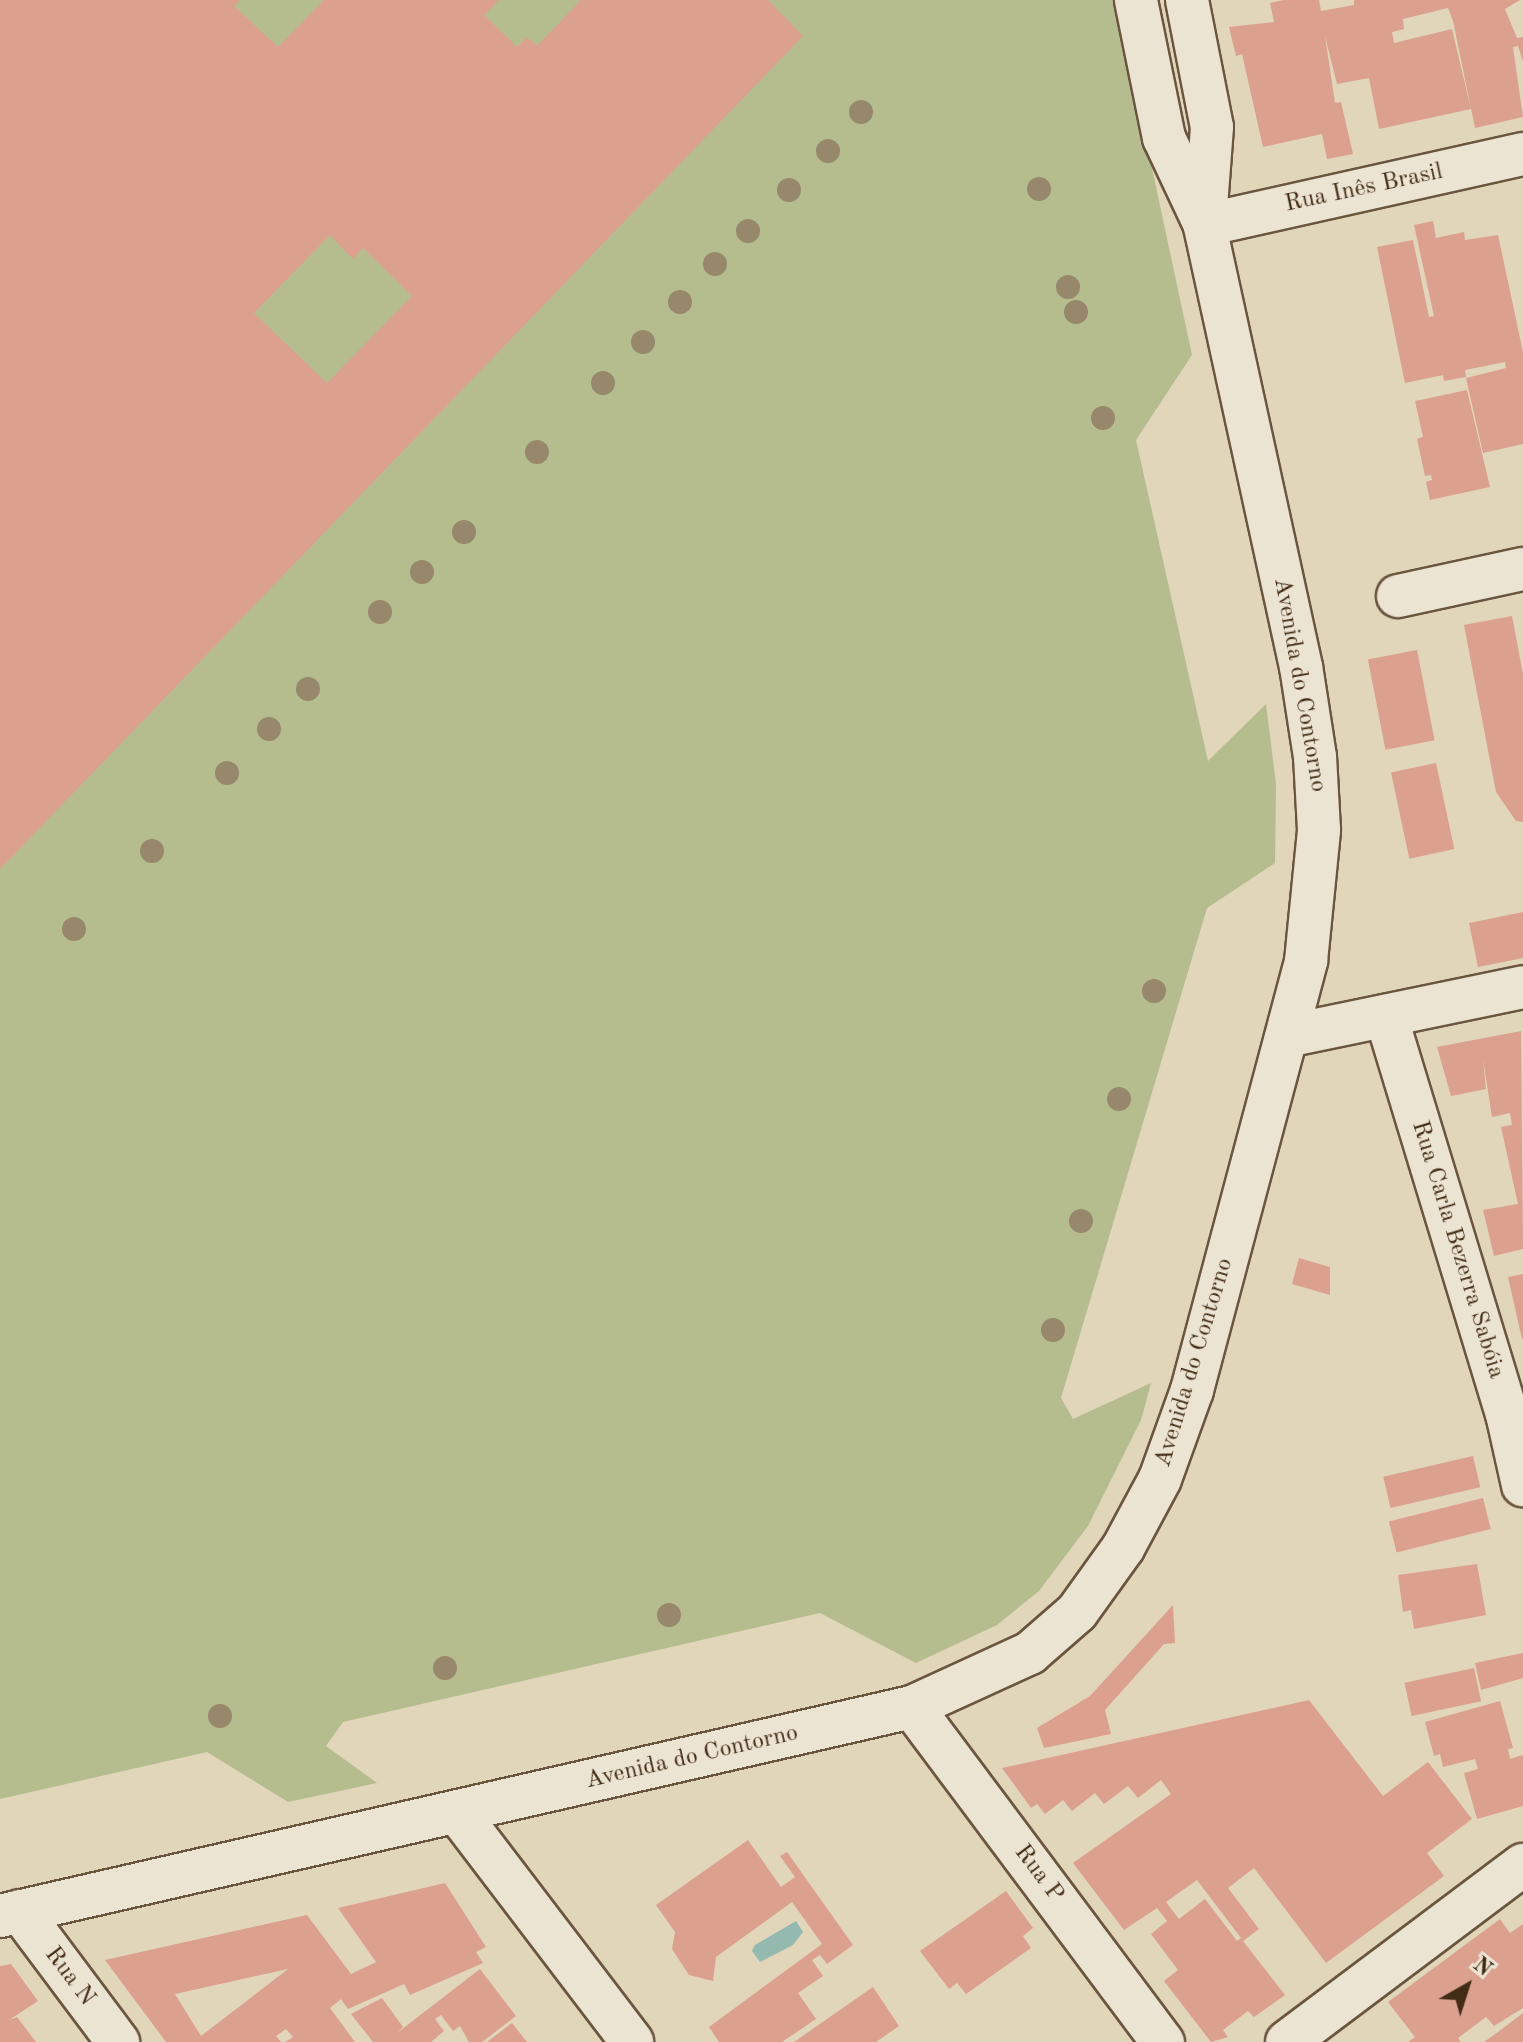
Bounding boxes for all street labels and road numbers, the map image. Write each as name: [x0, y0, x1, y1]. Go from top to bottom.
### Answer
street label: Rua Inês Brasil: [1282, 158, 1446, 220]
street label: Avenida do Contorno: [1266, 576, 1332, 794]
street label: Rua Carla Bezerra Sabóia: [1404, 1118, 1510, 1382]
street label: Avenida do Contorno: [1149, 1255, 1241, 1471]
street label: Avenida do Contorno: [583, 1720, 801, 1796]
street label: Rua P: [1007, 1839, 1069, 1909]
street label: Rua N: [37, 1942, 101, 2012]

